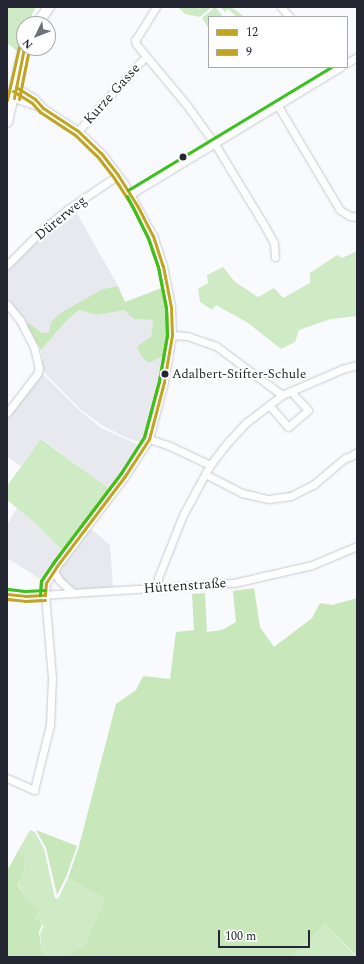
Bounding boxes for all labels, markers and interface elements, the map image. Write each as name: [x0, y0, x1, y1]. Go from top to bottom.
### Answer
north arrow: [16, 16, 56, 56]
legend: [208, 16, 348, 68]
text: 12: [246, 23, 258, 42]
text: N: [18, 35, 37, 53]
text: 9: [246, 43, 252, 62]
street label: Kurze Gasse: [80, 60, 144, 128]
unlabelled marker: [178, 152, 188, 162]
street label: Dürerweg: [32, 192, 90, 244]
place label: Adalbert-Stifter-Schule: [172, 366, 306, 382]
marker: Adalbert-Stifter-Schule: [160, 369, 170, 379]
street label: Hüttenstraße: [143, 575, 227, 597]
scale bar: [220, 922, 312, 948]
text: 100 m: [225, 927, 256, 946]

